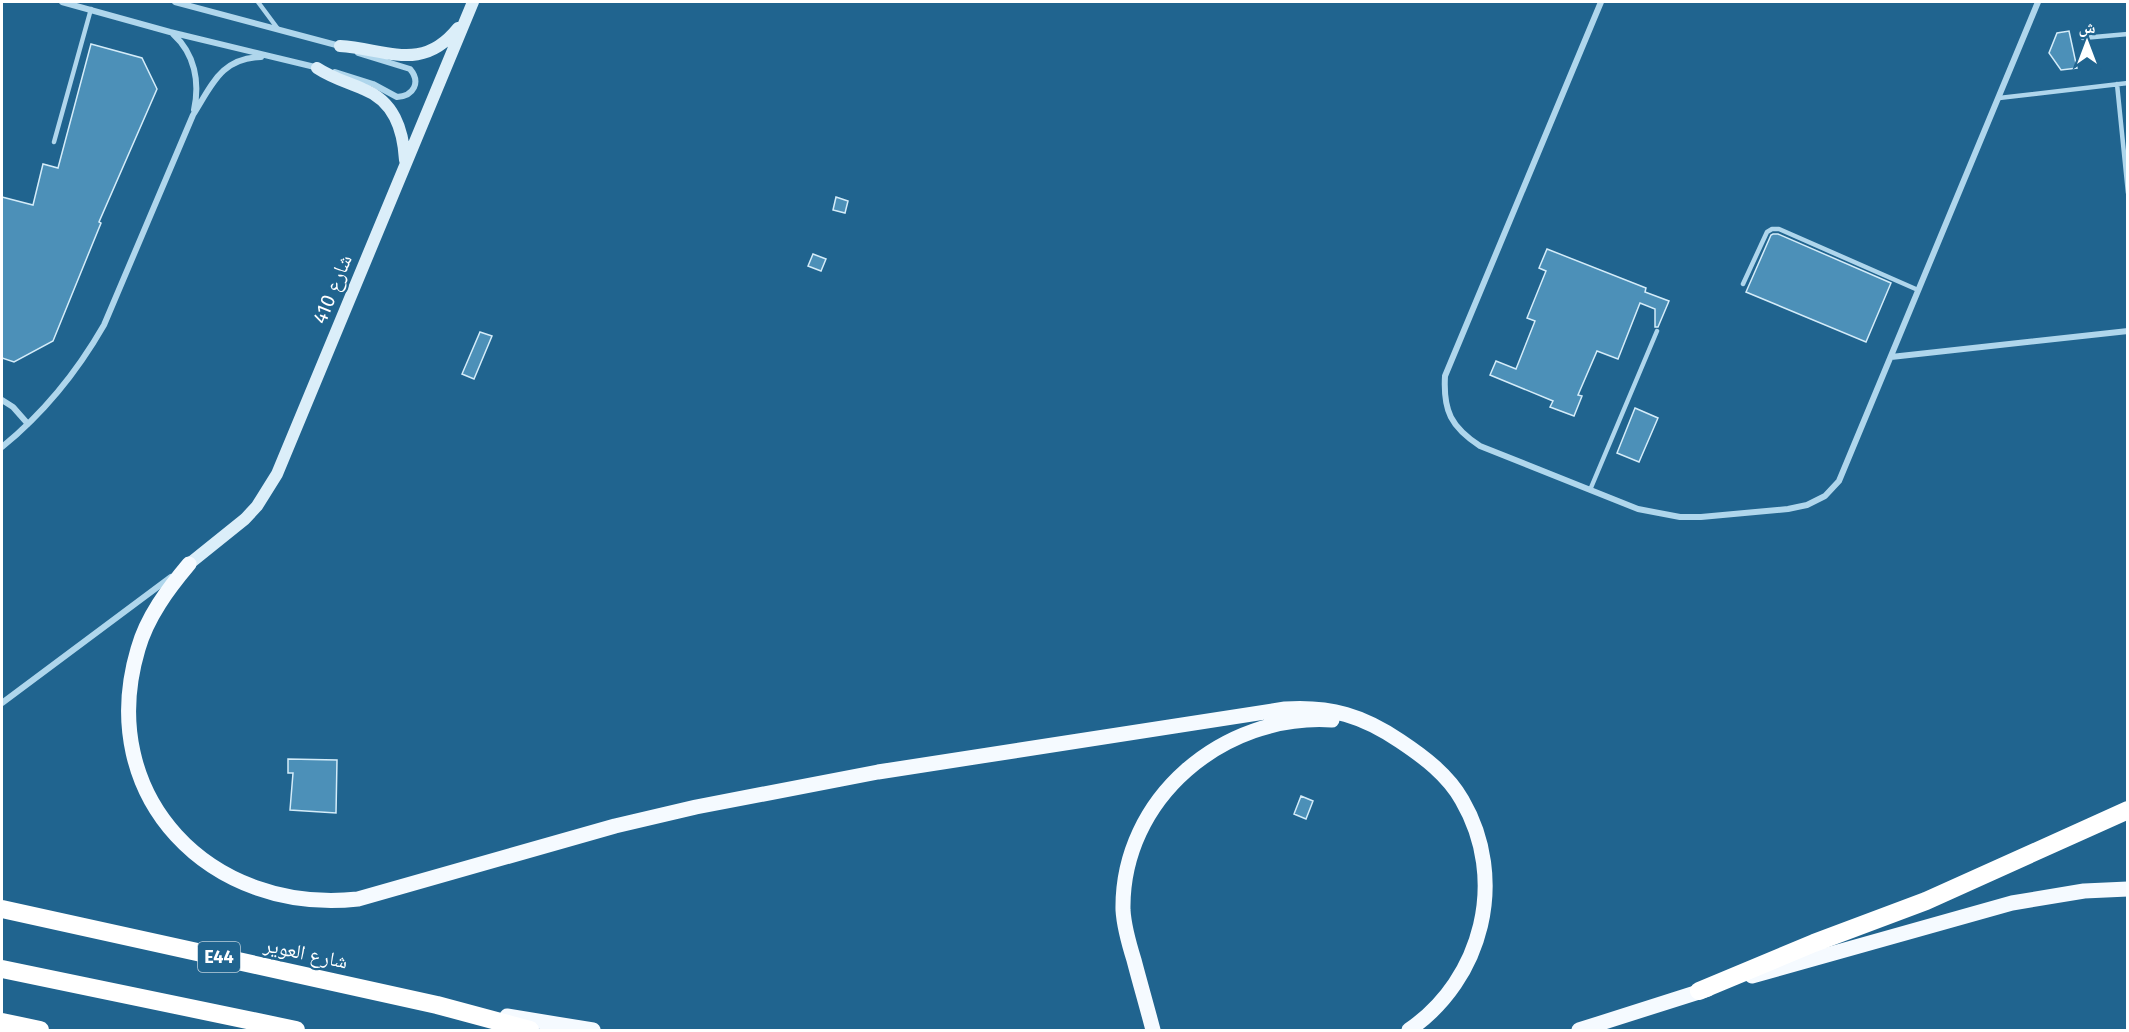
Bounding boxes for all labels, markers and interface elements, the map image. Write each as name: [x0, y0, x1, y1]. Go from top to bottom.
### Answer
north arrow: [2057, 12, 2117, 72]
text: ش: [2079, 18, 2096, 37]
street label: شارع 410: [307, 251, 358, 328]
street label: شارع العوير: [261, 932, 350, 975]
road number: E44: [198, 942, 240, 972]

